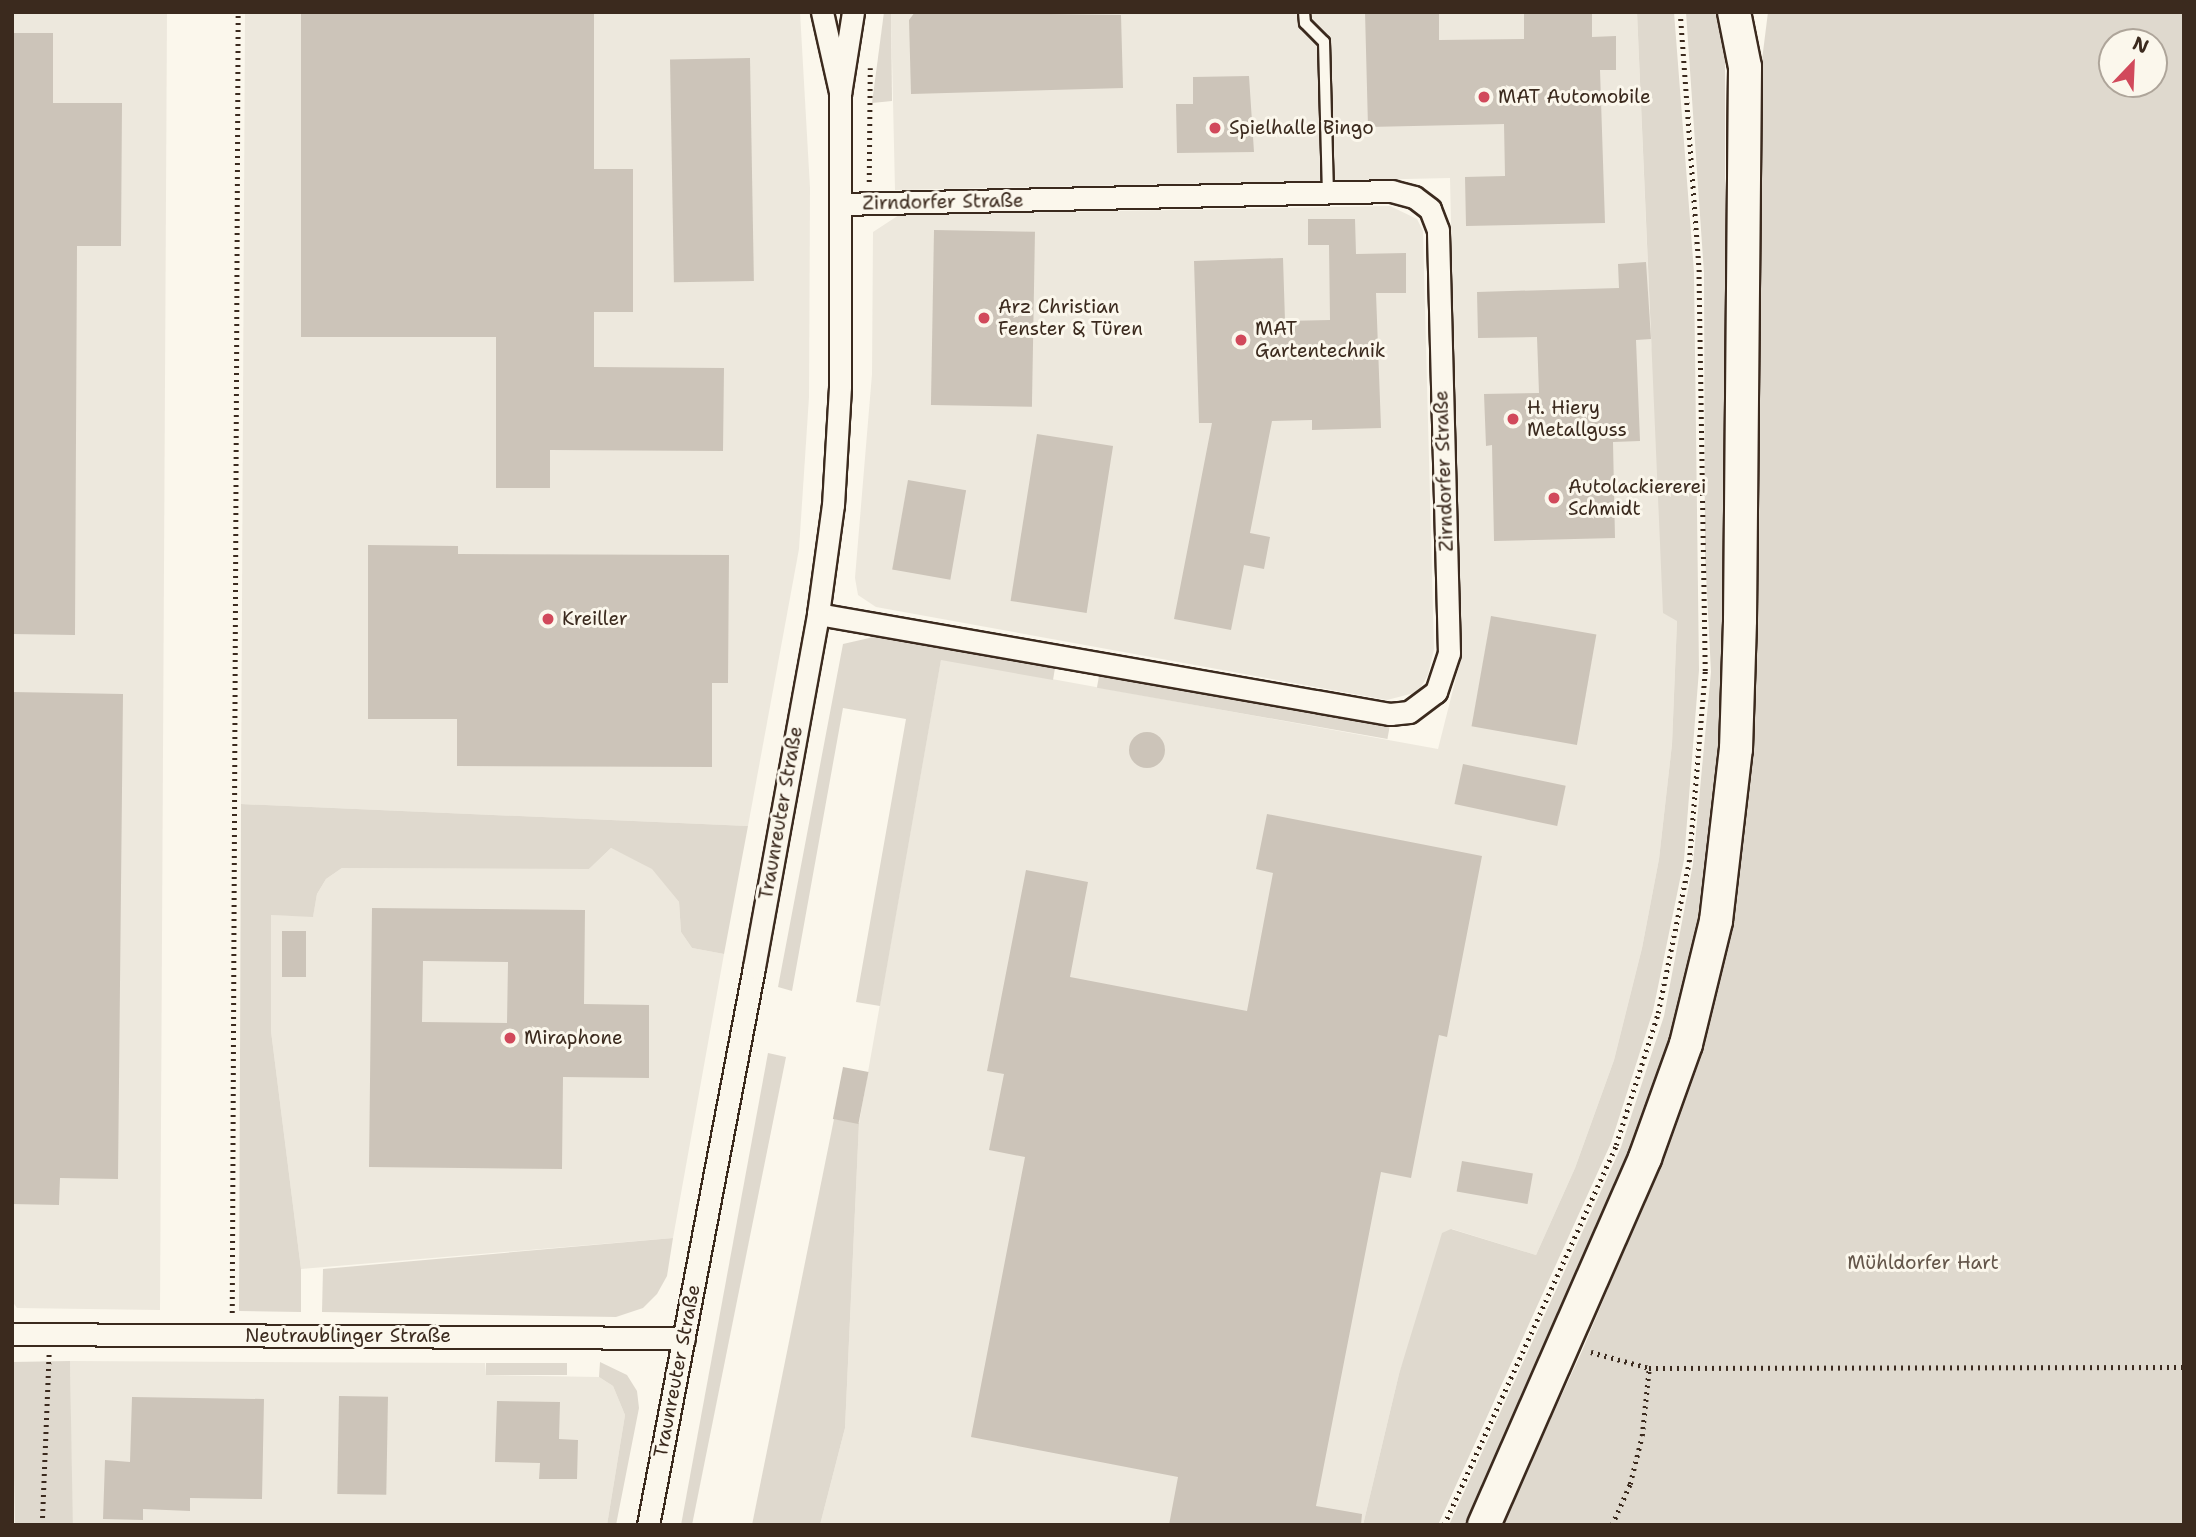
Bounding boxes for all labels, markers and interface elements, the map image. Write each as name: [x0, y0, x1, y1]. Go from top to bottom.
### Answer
north arrow: [2098, 28, 2168, 98]
text: N: [2129, 31, 2152, 59]
place label: MAT Automobile: [1498, 86, 1651, 108]
marker: MAT Automobile: [1476, 89, 1492, 105]
place label: Spielhalle Bingo: [1229, 117, 1374, 139]
marker: Spielhalle Bingo: [1207, 120, 1223, 136]
street label: Zirndorfer Straße: [862, 189, 1024, 215]
place label: Arz Christian Fenster & Türen: [998, 296, 1143, 340]
marker: Arz Christian Fenster & Türen: [976, 310, 992, 326]
place label: MAT Gartentechnik: [1255, 318, 1386, 362]
marker: MAT Gartentechnik: [1233, 332, 1249, 348]
street label: Zirndorfer Straße: [1430, 390, 1458, 552]
place label: H. Hiery Metallguss: [1527, 397, 1627, 441]
marker: H. Hiery Metallguss: [1505, 411, 1521, 427]
place label: Autolackiererei Schmidt: [1568, 476, 1706, 520]
marker: Autolackiererei Schmidt: [1546, 490, 1562, 506]
place label: Kreiller: [562, 608, 628, 630]
marker: Kreiller: [540, 611, 556, 627]
street label: Traunreuter Straße: [755, 724, 807, 902]
place label: Miraphone: [524, 1027, 623, 1049]
marker: Miraphone: [502, 1030, 518, 1046]
park label: Mühldorfer Hart: [1847, 1252, 1999, 1274]
street label: Traunreuter Straße: [649, 1283, 705, 1459]
street label: Neutraublinger Straße: [245, 1325, 451, 1347]

